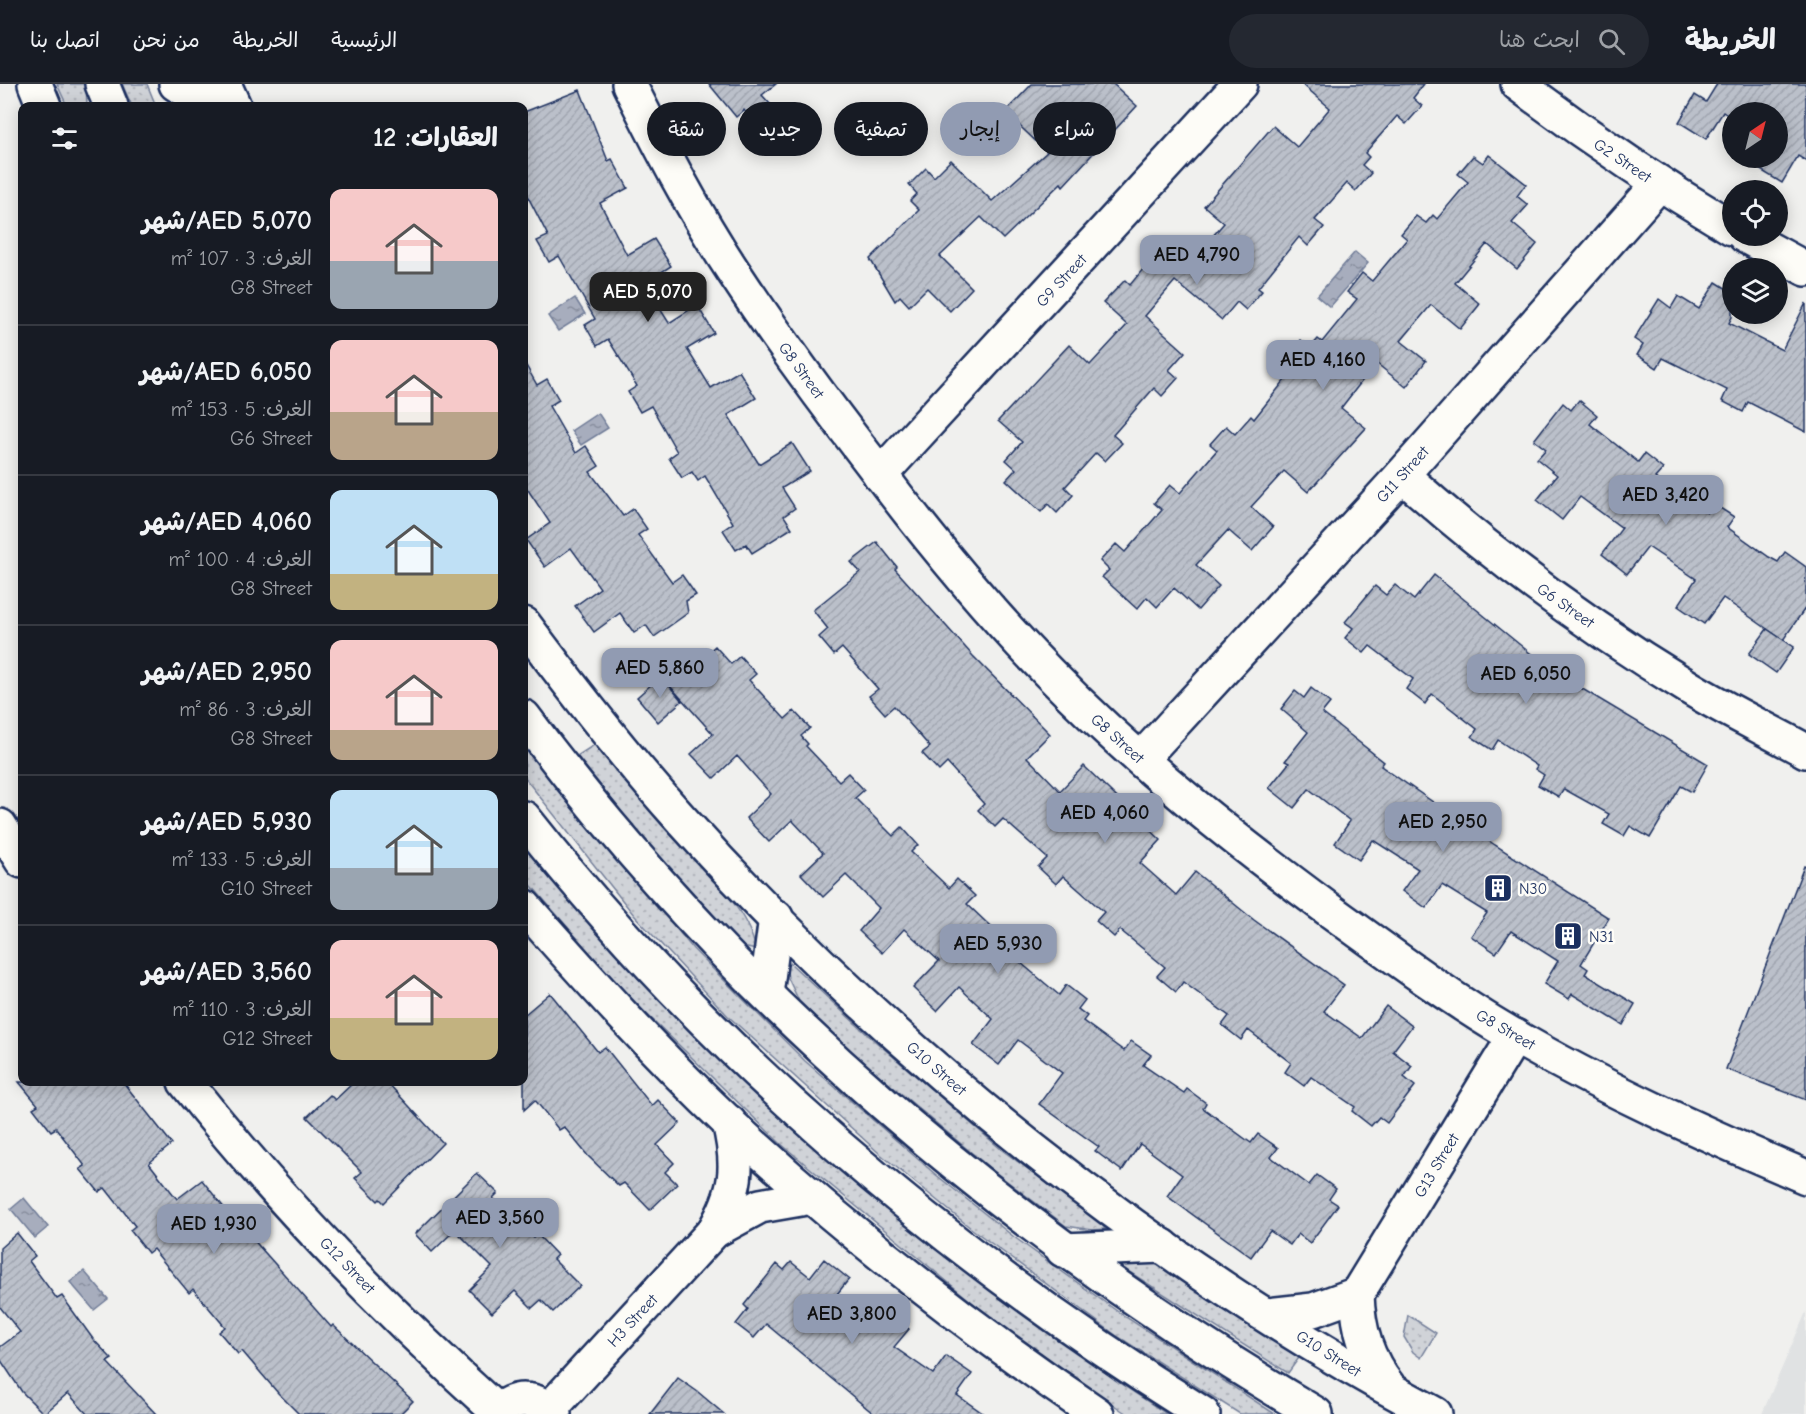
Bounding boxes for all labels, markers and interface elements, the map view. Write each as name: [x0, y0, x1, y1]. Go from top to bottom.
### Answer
search box: [1229, 14, 1649, 68]
text: الخريطة: [1685, 24, 1776, 56]
icon: search: [1595, 25, 1628, 58]
text: ابحث هنا: [1499, 27, 1580, 53]
text: اتصل بنا: [30, 28, 100, 52]
text: من نحن: [133, 28, 200, 52]
text: الخريطة: [233, 28, 298, 52]
text: الرئيسية: [331, 28, 397, 52]
chip: شقة: [647, 102, 726, 156]
chip: جديد: [738, 102, 822, 156]
chip: تصفية: [834, 102, 928, 156]
chip: إيجار: [940, 102, 1021, 156]
chip: شراء: [1033, 102, 1116, 156]
north arrow: [1722, 102, 1788, 168]
map controls: [1722, 102, 1788, 324]
icon: filters: [48, 122, 81, 155]
text: العقارات: 12: [373, 123, 498, 153]
street label: G2 Street: [1590, 135, 1655, 187]
button: locate: [1722, 180, 1788, 246]
text: AED 5,070/شهر: [142, 206, 312, 236]
icon: home: [378, 213, 450, 285]
pin: AED 4,790: [1128, 235, 1266, 286]
text: AED 4,790: [1154, 243, 1240, 266]
text: الغرف: 3 · 107 m²: [171, 247, 312, 270]
street label: G9 Street: [1033, 250, 1091, 311]
button: layers: [1722, 258, 1788, 324]
pin: AED 5,070: [579, 272, 717, 323]
text: G8 Street: [231, 276, 312, 299]
text: AED 5,070: [604, 280, 692, 303]
street label: G8 Street: [775, 339, 828, 403]
pin: AED 4,160: [1254, 340, 1392, 391]
text: AED 4,160: [1280, 348, 1366, 371]
text: AED 6,050/شهر: [140, 357, 312, 387]
icon: home: [378, 364, 450, 436]
text: الغرف: 5 · 153 m²: [171, 398, 312, 421]
text: G6 Street: [230, 427, 312, 450]
street label: G11 Street: [1373, 442, 1433, 507]
pin: AED 3,420: [1597, 475, 1735, 526]
text: AED 3,420: [1623, 483, 1709, 506]
text: AED 4,060/شهر: [142, 507, 312, 537]
icon: home: [378, 514, 450, 586]
text: الغرف: 4 · 100 m²: [169, 548, 312, 571]
text: G8 Street: [231, 577, 312, 600]
street label: G6 Street: [1533, 580, 1598, 632]
pin: AED 5,860: [591, 648, 729, 699]
pin: AED 6,050: [1457, 654, 1595, 705]
text: AED 5,860: [615, 656, 705, 679]
text: AED 2,950/شهر: [142, 657, 312, 687]
text: AED 6,050: [1481, 662, 1571, 685]
icon: home: [378, 664, 450, 736]
text: الغرف: 3 · 86 m²: [179, 698, 312, 721]
street label: G8 Street: [1087, 710, 1148, 767]
text: G8 Street: [231, 727, 312, 750]
pin: AED 4,060: [1036, 793, 1174, 844]
text: AED 4,060: [1060, 801, 1150, 824]
pin: AED 2,950: [1374, 802, 1512, 853]
text: AED 5,930/شهر: [142, 807, 312, 837]
text: AED 2,950: [1399, 810, 1487, 833]
icon: home: [378, 814, 450, 886]
text: الغرف: 5 · 133 m²: [171, 848, 312, 871]
building icon: N30: [1482, 872, 1514, 904]
text: G10 Street: [221, 877, 312, 900]
place label: N30: [1519, 880, 1547, 898]
building icon: N31: [1552, 920, 1584, 952]
pin: AED 5,930: [929, 924, 1067, 975]
place label: N31: [1589, 928, 1614, 946]
text: AED 5,930: [954, 932, 1042, 955]
text: AED 3,560/شهر: [142, 957, 312, 987]
icon: home: [378, 964, 450, 1036]
text: الغرف: 3 · 110 m²: [172, 998, 312, 1021]
street label: G8 Street: [1473, 1006, 1539, 1054]
text: G12 Street: [223, 1027, 312, 1050]
street label: G10 Street: [903, 1038, 970, 1100]
street label: G13 Street: [1411, 1130, 1463, 1201]
pin: AED 3,560: [431, 1198, 569, 1249]
pin: AED 1,930: [145, 1204, 283, 1255]
text: AED 3,560: [456, 1206, 544, 1229]
text: AED 1,930: [171, 1212, 257, 1235]
street label: G12 Street: [316, 1234, 379, 1298]
street label: H3 Street: [604, 1290, 662, 1351]
pin: AED 3,800: [783, 1294, 921, 1345]
text: AED 3,800: [807, 1302, 897, 1325]
street label: G10 Street: [1293, 1327, 1365, 1381]

